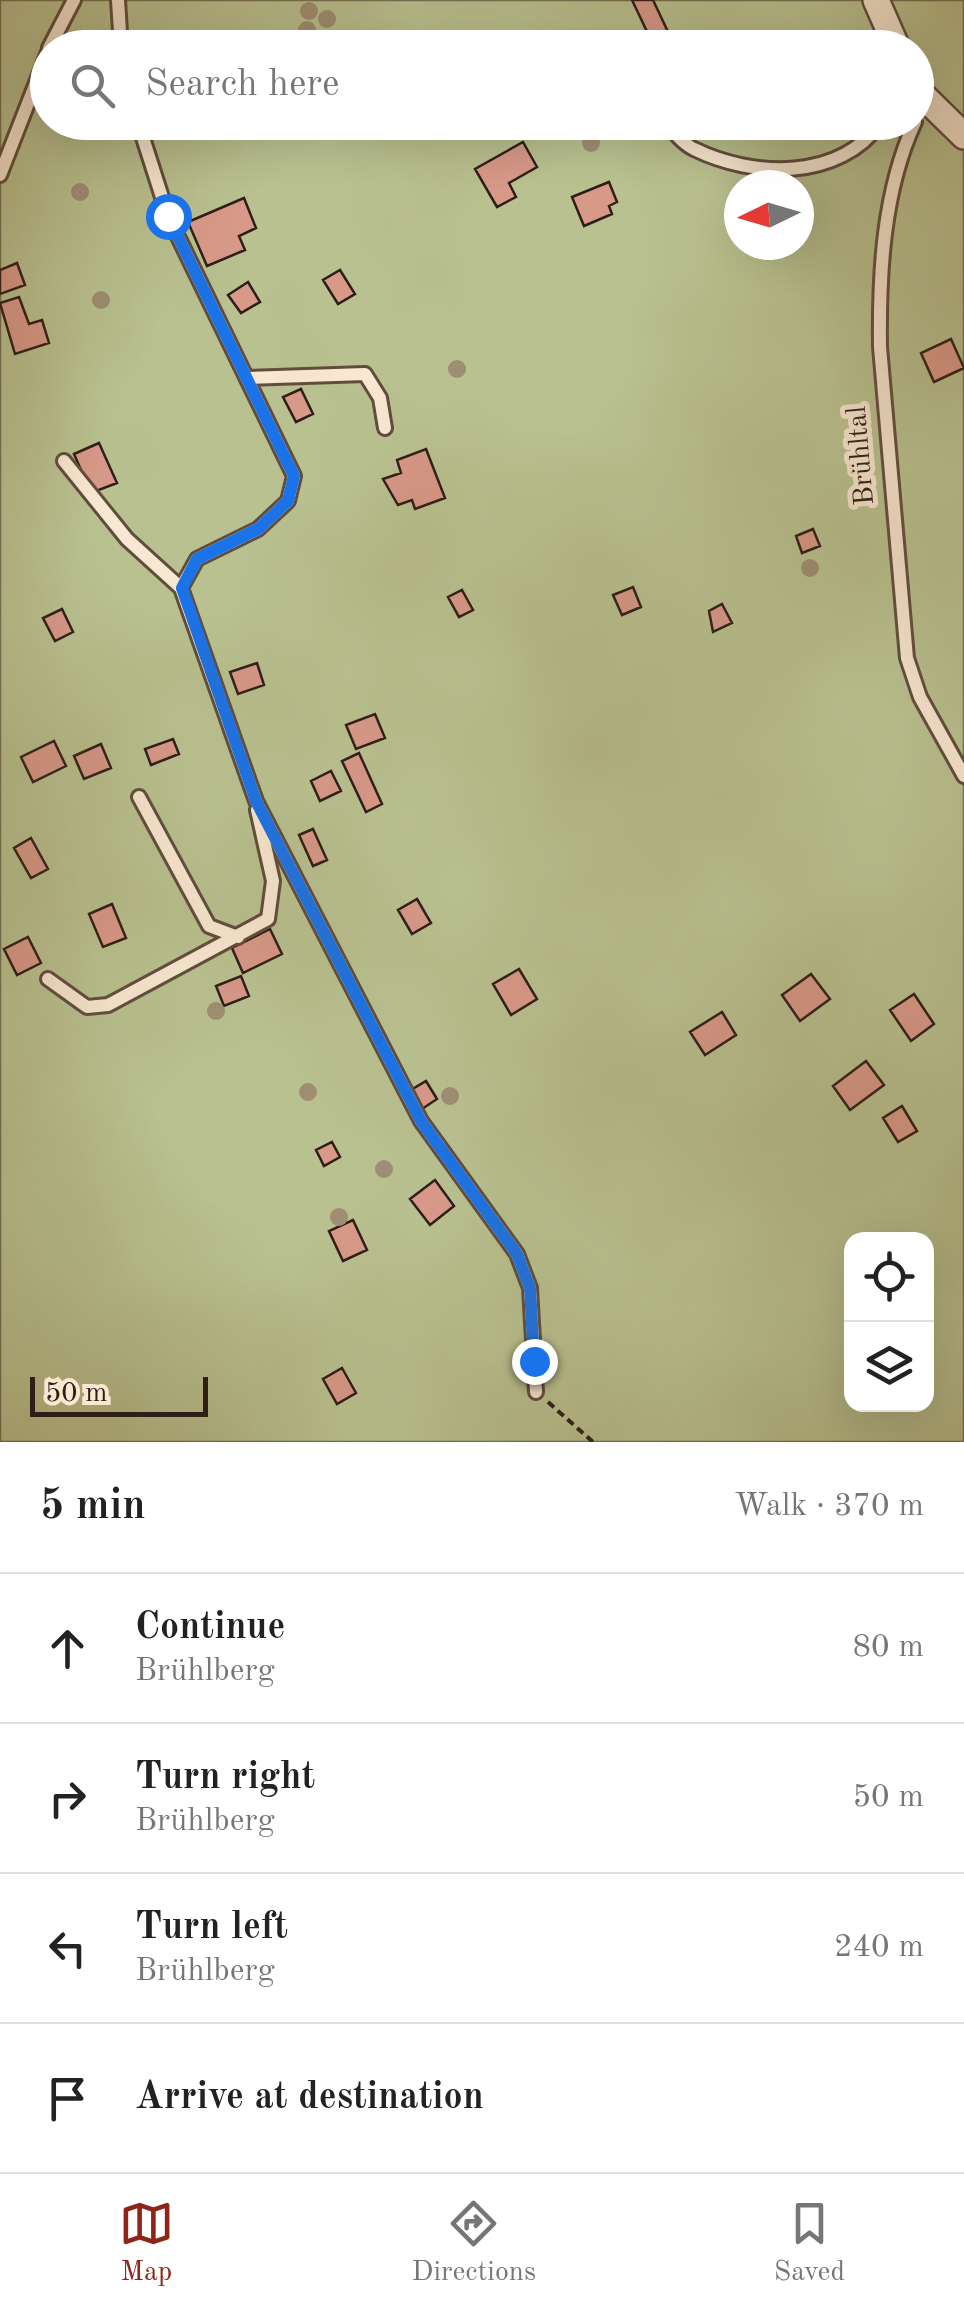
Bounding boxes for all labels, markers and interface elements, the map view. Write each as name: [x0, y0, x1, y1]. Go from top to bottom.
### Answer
search box: [30, 30, 934, 140]
icon: search: [65, 58, 120, 113]
text: Search here: [145, 66, 340, 104]
north arrow: [724, 170, 814, 260]
route start: [146, 194, 192, 240]
street label: Brühltal: [844, 405, 880, 507]
map controls: [844, 1232, 934, 1412]
button: locate: [844, 1232, 934, 1322]
button: layers: [844, 1322, 934, 1412]
route end: [512, 1339, 558, 1385]
scale bar: [30, 1372, 208, 1416]
text: 50 m: [45, 1380, 108, 1408]
text: 5 min: [40, 1486, 146, 1528]
text: Walk · 370 m: [734, 1491, 924, 1523]
text: Continue: [135, 1609, 285, 1647]
icon: ahead: [40, 1621, 95, 1676]
text: 80 m: [853, 1632, 924, 1664]
text: Brühlberg: [135, 1656, 275, 1688]
text: Turn right: [135, 1759, 315, 1797]
icon: right: [40, 1771, 95, 1826]
text: 50 m: [853, 1782, 924, 1814]
text: Brühlberg: [135, 1806, 275, 1838]
text: Turn left: [135, 1909, 288, 1947]
icon: left: [40, 1921, 95, 1976]
text: 240 m: [834, 1932, 924, 1964]
text: Brühlberg: [135, 1956, 275, 1988]
icon: arrive: [40, 2071, 95, 2126]
text: Arrive at destination: [135, 2079, 484, 2117]
tab: Map: [119, 2196, 174, 2291]
tab: Directions: [412, 2196, 536, 2291]
tab: Saved: [774, 2196, 845, 2291]

